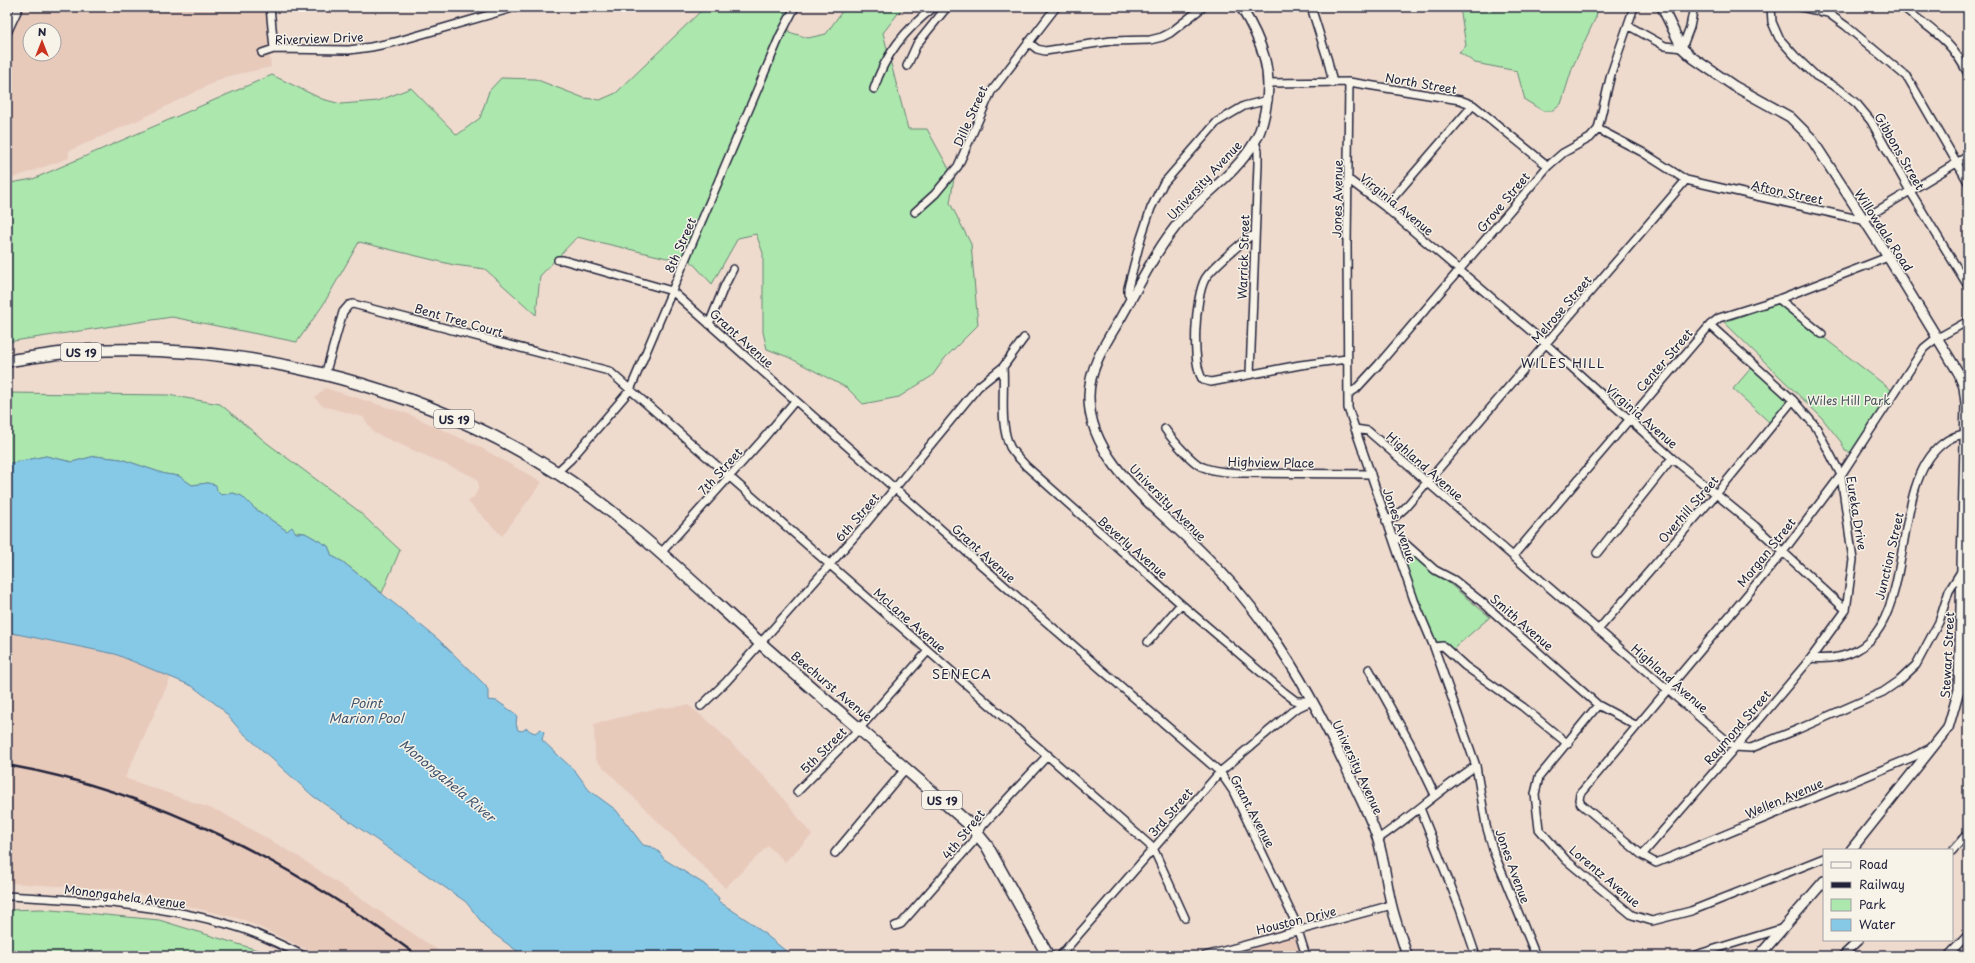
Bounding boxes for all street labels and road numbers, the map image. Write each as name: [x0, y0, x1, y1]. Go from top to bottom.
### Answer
street label: Riverview Drive: [274, 27, 364, 49]
street label: North Street: [1384, 68, 1458, 98]
street label: Dille Street: [948, 82, 992, 150]
street label: Gibbons Street: [1871, 109, 1929, 193]
street label: University Avenue: [1162, 136, 1246, 224]
street label: Jones Avenue: [1327, 159, 1347, 238]
street label: Grove Street: [1472, 168, 1534, 236]
street label: Virginia Avenue: [1356, 169, 1438, 240]
street label: Afton Street: [1749, 176, 1825, 208]
street label: Willowdale Road: [1851, 185, 1917, 275]
street label: 8th Street: [660, 214, 700, 276]
street label: Warrick Street: [1233, 214, 1253, 300]
street label: Melrose Street: [1526, 271, 1596, 347]
street label: Bent Tree Court: [413, 299, 505, 341]
street label: Grant Avenue: [706, 304, 778, 372]
street label: Center Street: [1631, 324, 1697, 396]
road number: US 19: [61, 343, 101, 361]
street label: Virginia Avenue: [1602, 380, 1682, 453]
road number: US 19: [434, 410, 474, 428]
street label: Highland Avenue: [1383, 428, 1468, 505]
street label: 7th Street: [694, 443, 746, 499]
street label: Highview Place: [1228, 452, 1314, 472]
street label: University Avenue: [1125, 459, 1211, 545]
street label: Overhill Street: [1654, 471, 1722, 547]
street label: Eureka Drive: [1842, 475, 1872, 551]
street label: Jones Avenue: [1379, 485, 1421, 565]
street label: 6th Street: [831, 489, 883, 545]
street label: Junction Street: [1870, 510, 1908, 601]
street label: Beverly Avenue: [1094, 512, 1172, 583]
street label: Morgan Street: [1732, 513, 1800, 590]
street label: Grant Avenue: [948, 519, 1020, 587]
street label: McLane Avenue: [870, 583, 951, 657]
street label: Smith Avenue: [1486, 589, 1558, 655]
street label: Stewart Street: [1936, 611, 1958, 699]
street label: Highland Avenue: [1628, 640, 1713, 717]
street label: Beechurst Avenue: [788, 647, 877, 726]
street label: Raymond Street: [1699, 685, 1775, 768]
street label: University Avenue: [1328, 717, 1388, 818]
street label: 5th Street: [796, 723, 850, 777]
street label: Grant Avenue: [1226, 771, 1280, 851]
street label: Wellen Avenue: [1742, 773, 1826, 823]
street label: 3rd Street: [1144, 783, 1196, 840]
road number: US 19: [922, 791, 962, 809]
street label: 4th Street: [937, 805, 989, 863]
street label: Jones Avenue: [1491, 826, 1535, 906]
street label: Lorentz Avenue: [1566, 841, 1645, 911]
street label: Monongahela Avenue: [63, 880, 187, 912]
street label: Houston Drive: [1254, 901, 1338, 939]

